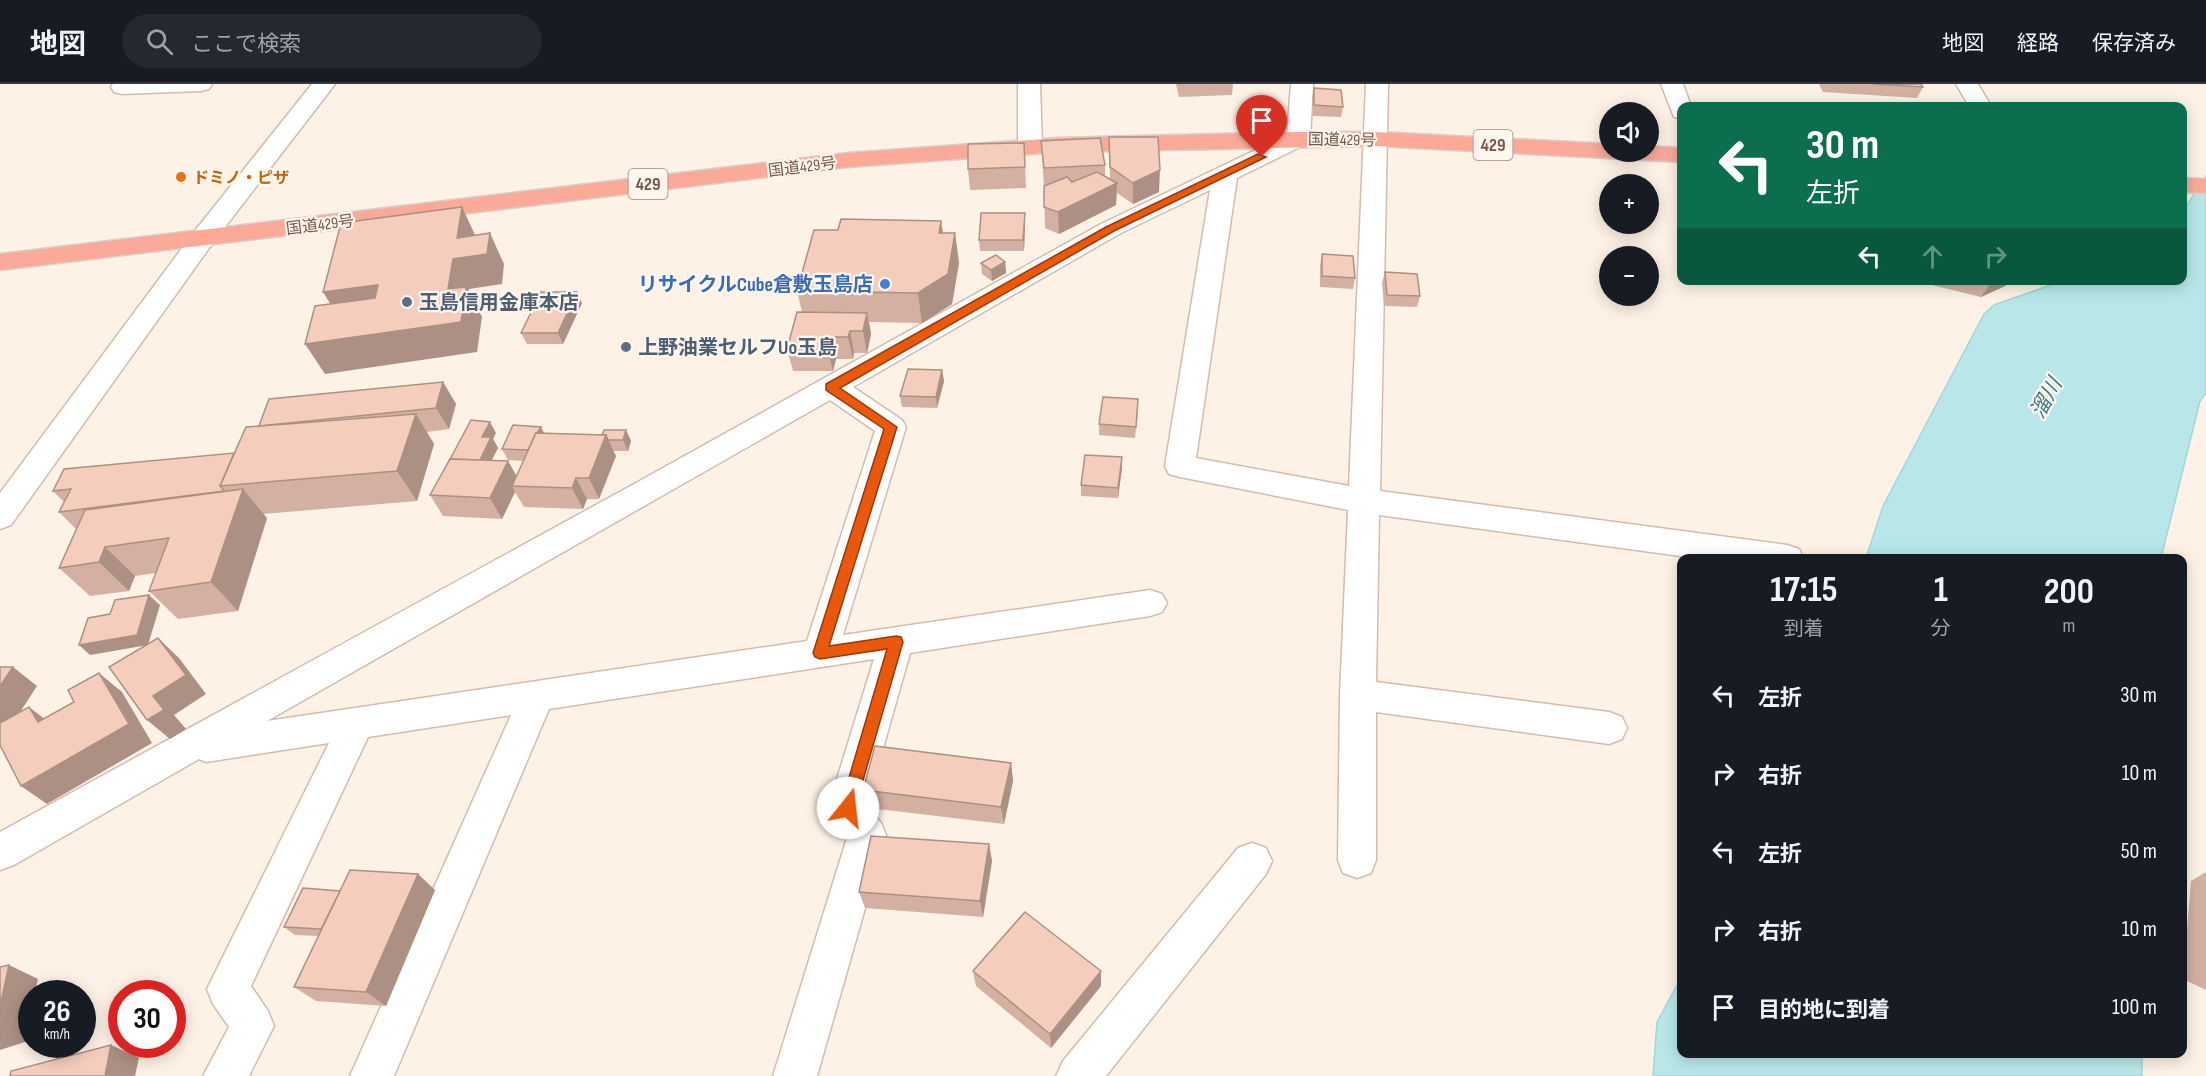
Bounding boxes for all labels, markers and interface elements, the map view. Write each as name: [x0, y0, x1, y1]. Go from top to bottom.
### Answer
search box: [122, 14, 542, 68]
icon: search: [143, 25, 176, 58]
text: 地図: [30, 28, 86, 61]
text: ここで検索: [191, 31, 301, 58]
text: 地図: [1942, 31, 1984, 56]
text: 経路: [2017, 31, 2059, 56]
text: 保存済み: [2092, 31, 2176, 56]
pin: [1236, 95, 1287, 157]
map controls: [1599, 102, 1659, 306]
button: sound: [1599, 102, 1659, 162]
icon: arrive: [1245, 104, 1278, 137]
text: 30 m: [1806, 120, 1879, 171]
icon: left: [1707, 126, 1785, 204]
street label: 国道429号: [1308, 130, 1376, 151]
road number: 429: [1474, 130, 1512, 160]
street label: 国道429号: [767, 154, 837, 181]
place label: ドミノ・ピザ: [193, 169, 289, 188]
road number: 429: [628, 169, 668, 199]
marker: ドミノ・ピザ: [174, 170, 188, 184]
button: +: [1599, 174, 1659, 234]
text: 左折: [1806, 178, 1860, 210]
street label: 国道429号: [285, 212, 355, 239]
icon: left: [1853, 240, 1886, 273]
icon: ahead: [1916, 240, 1949, 273]
icon: right: [1979, 240, 2012, 273]
button: −: [1599, 246, 1659, 306]
place label: リサイクルCube倉敷玉島店: [638, 273, 873, 297]
marker: リサイクルCube倉敷玉島店: [878, 277, 892, 291]
place label: 玉島信用金庫本店: [419, 291, 579, 315]
marker: 玉島信用金庫本店: [400, 295, 414, 309]
place label: 上野油業セルフUo玉島: [638, 336, 837, 360]
marker: 上野油業セルフUo玉島: [619, 340, 633, 354]
water label: 溜川: [2025, 372, 2069, 423]
text: 17:15: [1770, 569, 1838, 612]
text: 1: [1934, 569, 1948, 612]
text: 200: [2044, 571, 2094, 614]
text: m: [2062, 614, 2075, 638]
text: 到着: [1784, 617, 1824, 641]
text: 分: [1931, 617, 1951, 641]
icon: left: [1707, 679, 1740, 712]
text: 30 m: [2120, 682, 2157, 709]
text: 左折: [1758, 685, 1802, 712]
icon: right: [1707, 757, 1740, 790]
text: 10 m: [2122, 760, 2157, 787]
text: 右折: [1758, 763, 1802, 790]
position arrow: [816, 776, 880, 840]
icon: left: [1707, 835, 1740, 868]
text: 50 m: [2121, 838, 2157, 865]
text: 左折: [1758, 841, 1802, 868]
icon: right: [1707, 913, 1740, 946]
text: 10 m: [2122, 916, 2157, 943]
text: 右折: [1758, 919, 1802, 946]
speed limit sign: 30: [108, 980, 186, 1058]
icon: arrive: [1707, 991, 1740, 1024]
text: 26: [43, 994, 71, 1030]
text: 100 m: [2112, 994, 2157, 1021]
text: 目的地に到着: [1758, 997, 1890, 1024]
text: km/h: [44, 1025, 70, 1044]

